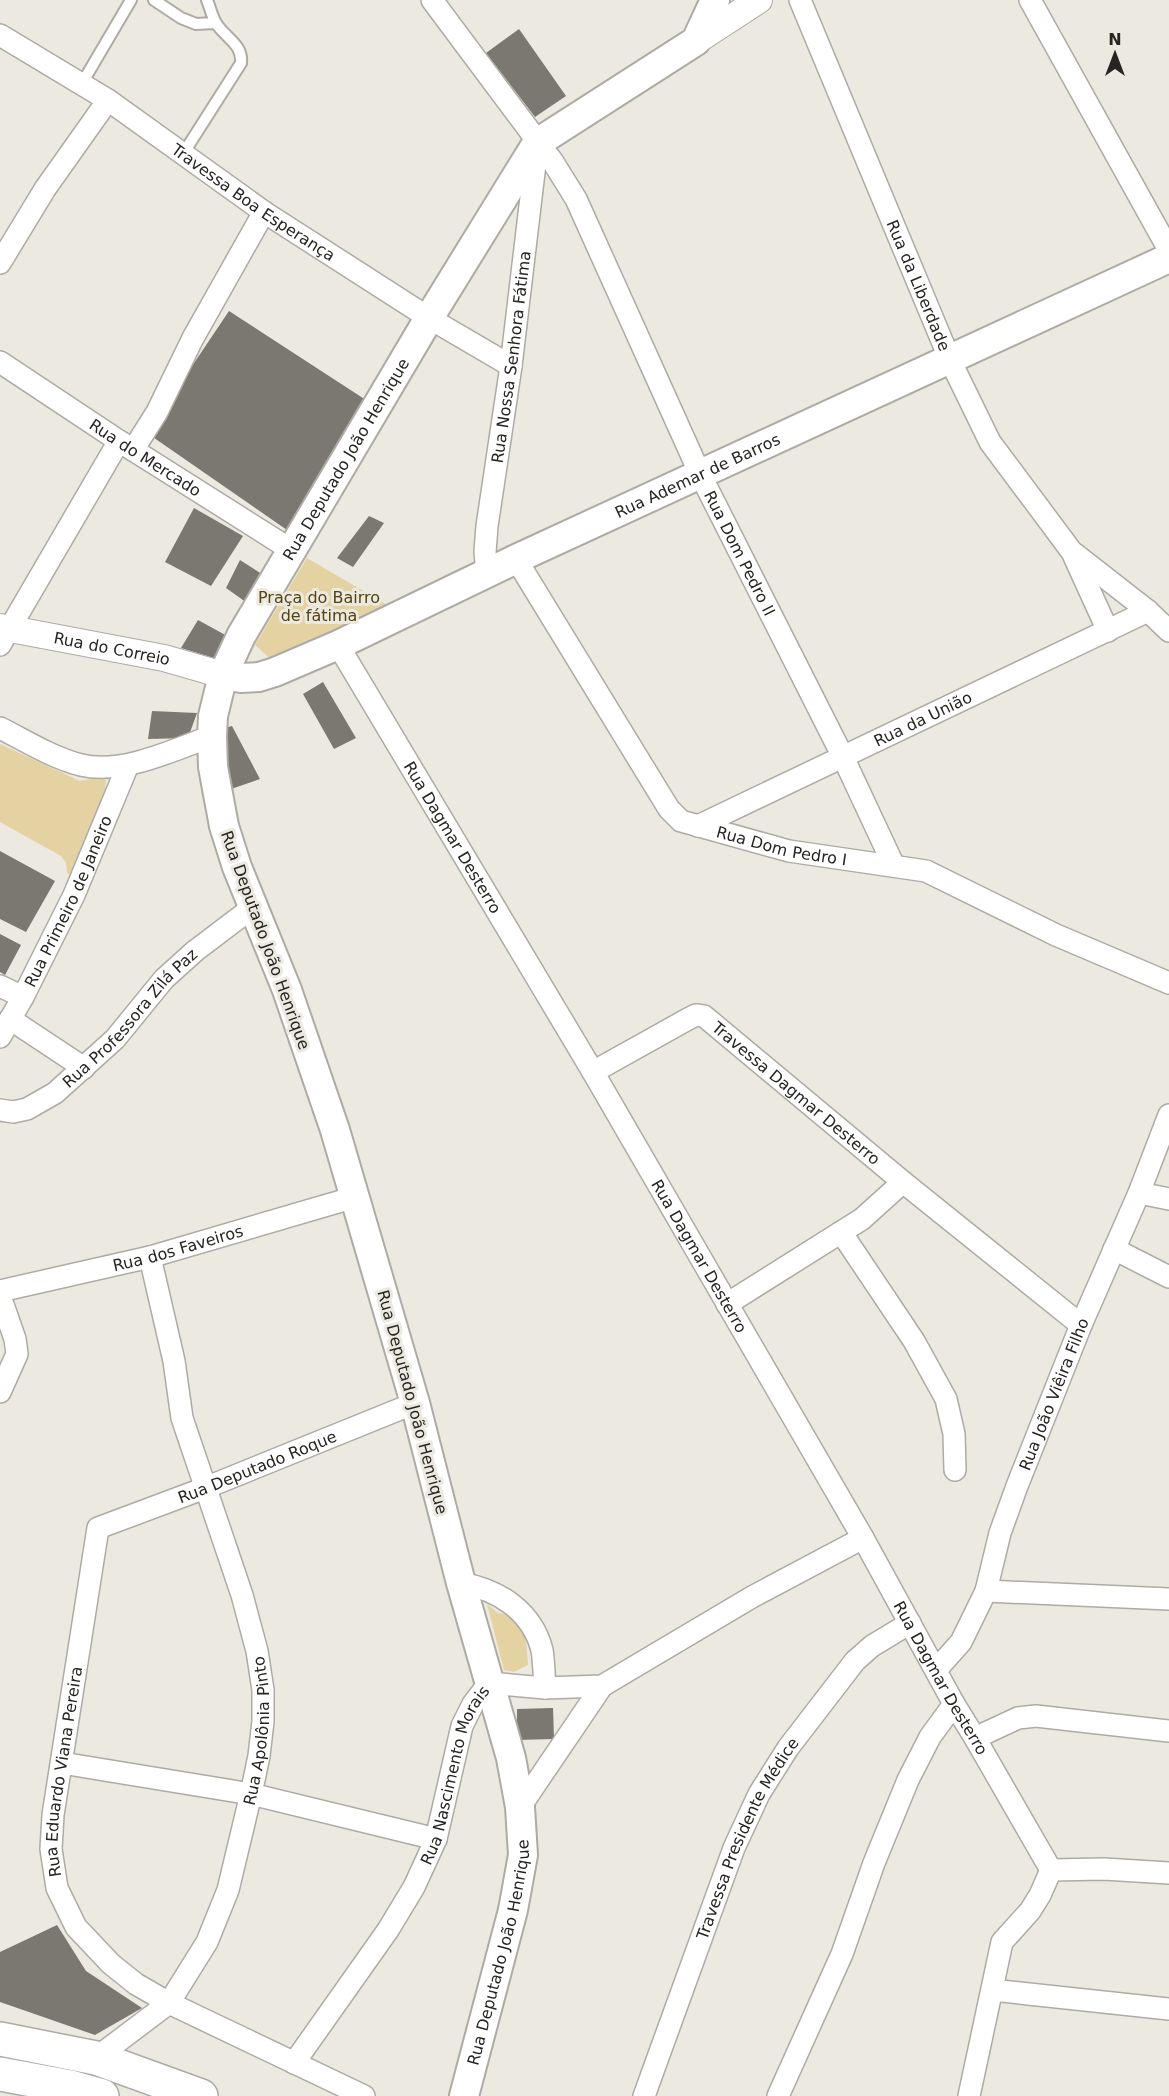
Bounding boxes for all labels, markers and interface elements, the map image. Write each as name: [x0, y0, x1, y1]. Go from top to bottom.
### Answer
north arrow: [1085, 24, 1145, 84]
text: N: [1108, 30, 1122, 49]
street label: Travessa Boa Esperança: [167, 139, 339, 265]
street label: Rua da Liberdade: [883, 217, 954, 354]
street label: Rua Nossa Senhora Fátima: [488, 250, 535, 464]
street label: Rua Deputado João Henrique: [279, 355, 413, 564]
street label: Rua do Mercado: [86, 415, 205, 501]
street label: Rua Ademar de Barros: [612, 430, 783, 522]
street label: Rua Dom Pedro II: [700, 487, 779, 619]
park label: Praça do Bairro de fátima: [258, 588, 380, 625]
street label: Rua do Correio: [52, 628, 172, 669]
street label: Rua da União: [871, 688, 975, 751]
street label: Rua Dagmar Desterro: [400, 758, 505, 917]
street label: Rua Primeiro de Janeiro: [20, 813, 116, 990]
street label: Rua Dom Pedro I: [714, 822, 848, 869]
street label: Rua Deputado João Henrique: [217, 828, 314, 1052]
street label: Rua Professora Zilá Paz: [59, 945, 201, 1092]
street label: Travessa Dagmar Desterro: [707, 1017, 884, 1169]
street label: Rua Dagmar Desterro: [647, 1176, 751, 1336]
street label: Rua dos Faveiros: [111, 1221, 245, 1275]
street label: Rua Deputado João Henrique: [373, 1288, 452, 1516]
street label: Rua João Viêira Filho: [1015, 1315, 1093, 1473]
street label: Rua Deputado Roque: [175, 1427, 339, 1507]
street label: Rua Dagmar Desterro: [889, 1598, 992, 1758]
street label: Rua Apolônia Pinto: [240, 1655, 273, 1807]
street label: Rua Eduardo Viana Pereira: [42, 1665, 86, 1878]
street label: Rua Nascimento Morais: [417, 1682, 494, 1868]
street label: Travessa Presidente Médice: [692, 1734, 803, 1943]
street label: Rua Deputado João Henrique: [464, 1839, 533, 2067]

